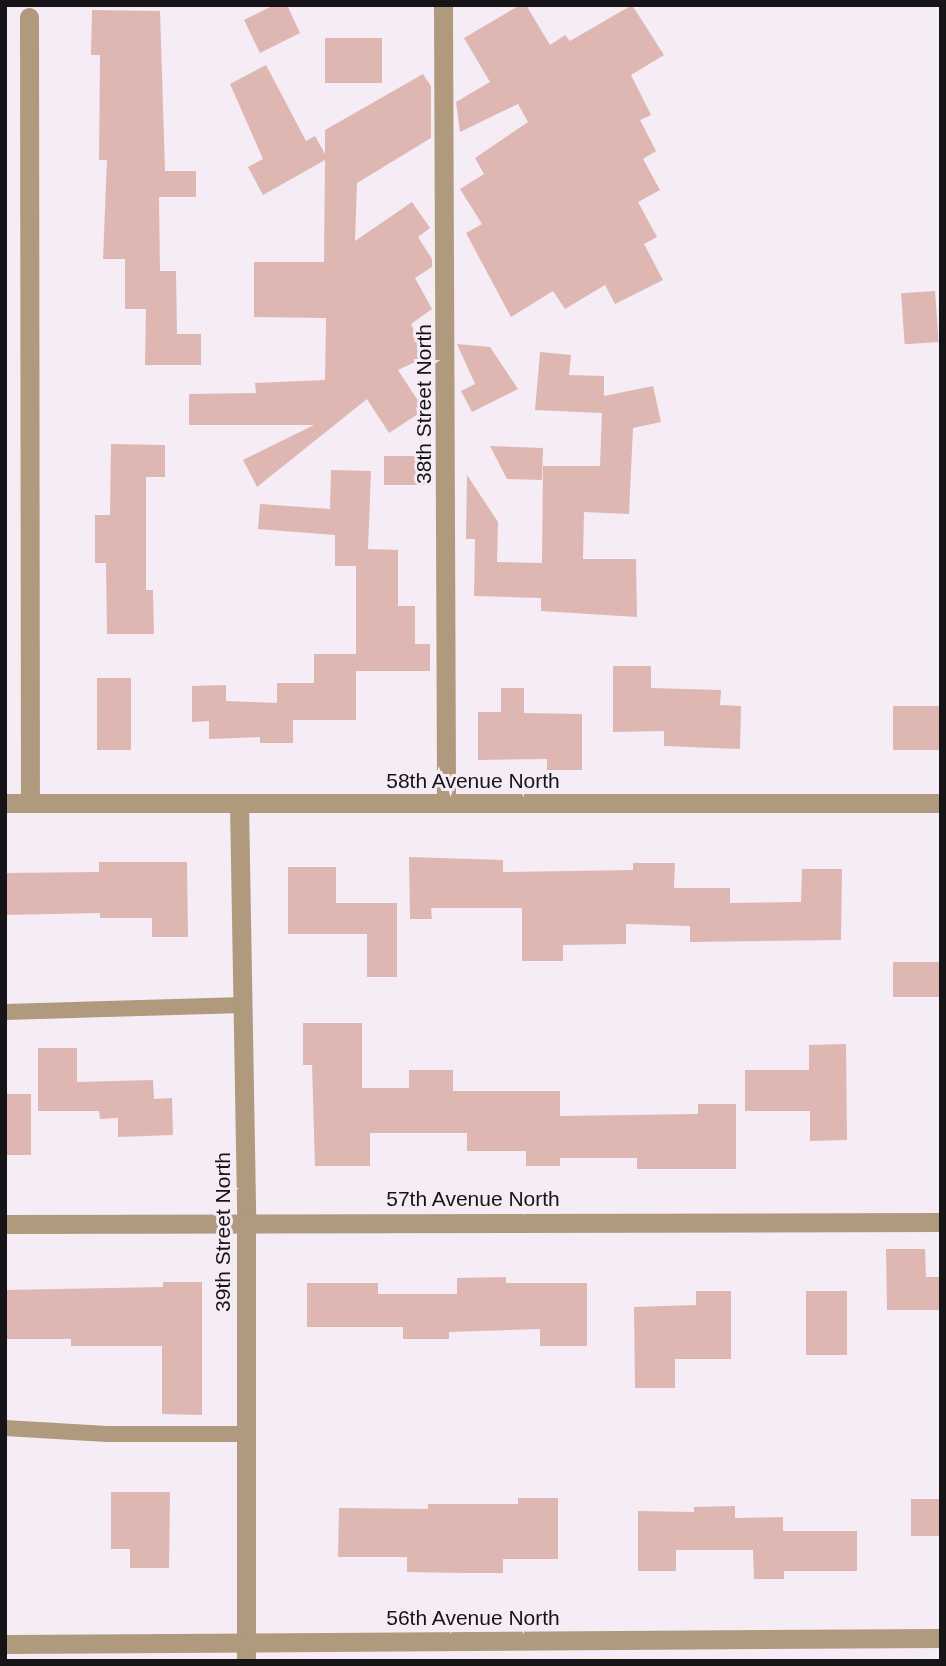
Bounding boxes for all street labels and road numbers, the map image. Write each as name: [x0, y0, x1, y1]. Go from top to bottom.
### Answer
street label: 38th Street North: [411, 324, 437, 484]
street label: 58th Avenue North: [386, 768, 560, 794]
street label: 39th Street North: [210, 1152, 236, 1312]
street label: 57th Avenue North: [386, 1186, 560, 1212]
street label: 56th Avenue North: [386, 1605, 560, 1631]

